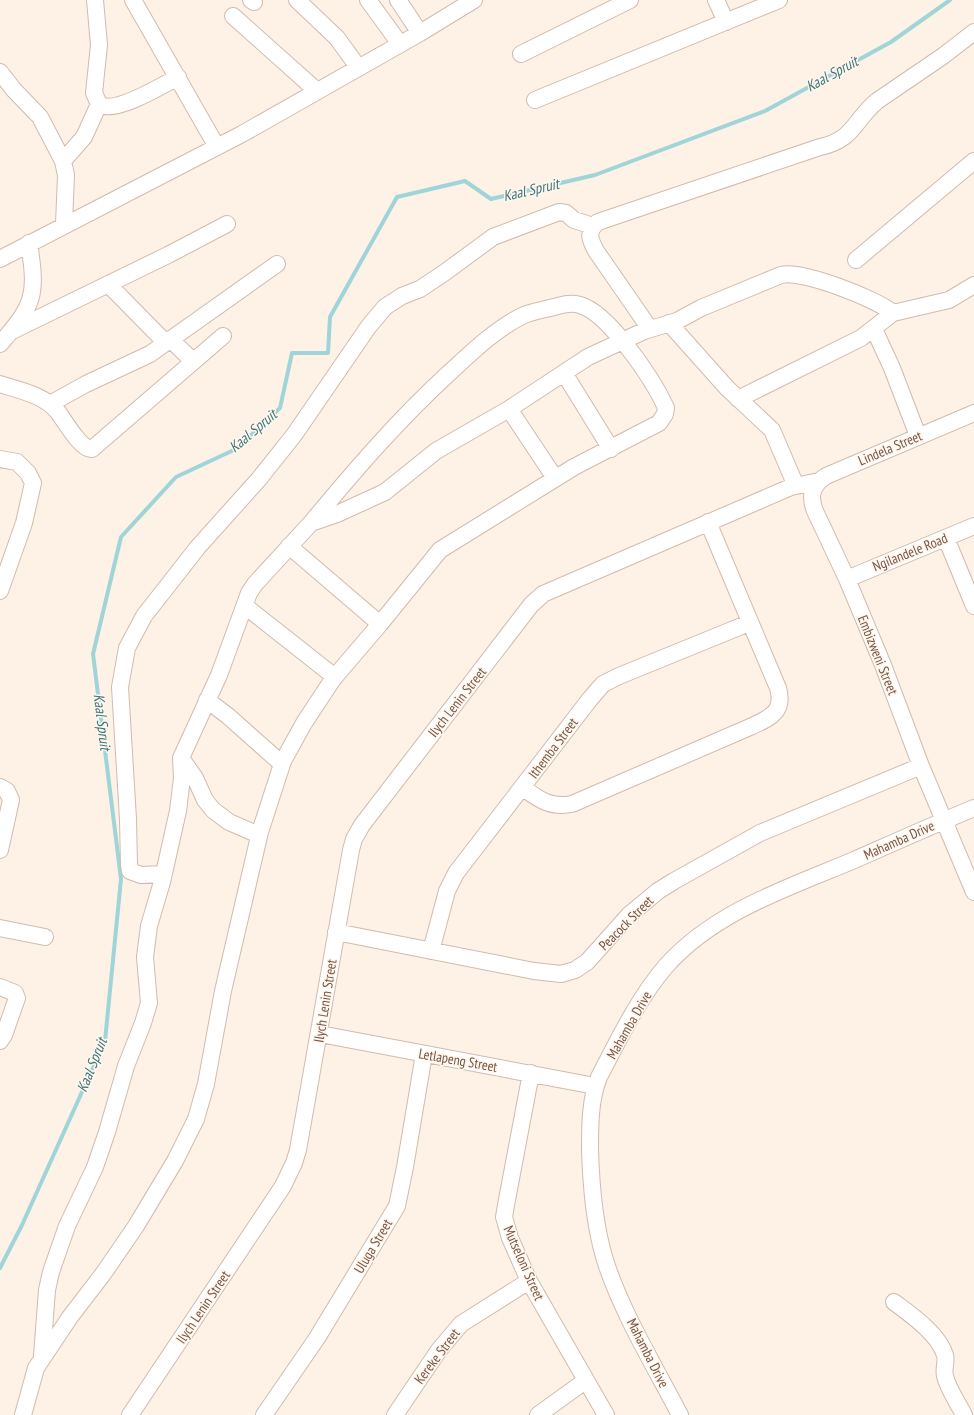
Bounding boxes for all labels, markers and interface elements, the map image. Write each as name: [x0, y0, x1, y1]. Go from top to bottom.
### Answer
water label: Kaal Spruit: [802, 51, 863, 96]
water label: Kaal Spruit: [501, 173, 562, 205]
water label: Kaal Spruit: [225, 404, 282, 456]
street label: Lindela Street: [855, 426, 925, 470]
street label: Ngilandele Road: [870, 529, 950, 575]
street label: Embizweni Street: [854, 613, 902, 698]
street label: Ilych Lenin Street: [424, 663, 490, 741]
water label: Kaal Spruit: [90, 693, 116, 753]
street label: Ithemba Street: [524, 714, 582, 782]
street label: Mahamba Drive: [861, 816, 937, 864]
street label: Peacock Street: [595, 892, 657, 954]
street label: Ilych Lenin Street: [310, 958, 340, 1044]
street label: Mahamba Drive: [602, 988, 656, 1062]
water label: Kaal Spruit: [72, 1033, 112, 1095]
street label: Letlapeng Street: [417, 1044, 499, 1076]
street label: Uluga Street: [350, 1215, 396, 1276]
street label: Mutseloni Street: [500, 1223, 549, 1303]
street label: Ilych Lenin Street: [172, 1267, 234, 1347]
street label: Mahamba Drive: [623, 1315, 673, 1391]
street label: Kereke Street: [410, 1325, 464, 1387]

